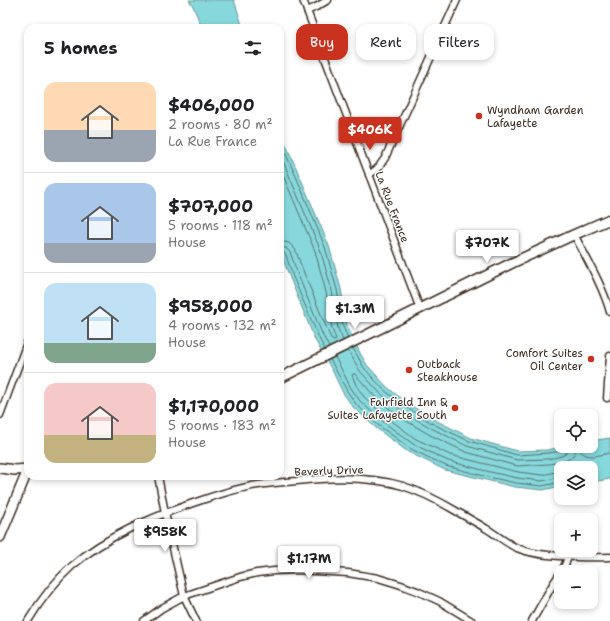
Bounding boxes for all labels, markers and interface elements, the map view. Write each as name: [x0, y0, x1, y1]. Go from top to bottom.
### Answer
chip: Buy: [296, 24, 348, 60]
chip: Rent: [356, 24, 416, 60]
chip: Filters: [424, 24, 494, 60]
text: 5 homes: [44, 37, 117, 59]
icon: filters: [242, 37, 264, 59]
text: $406,000: [168, 94, 255, 116]
icon: home: [76, 98, 124, 146]
place label: Wyndham Garden Lafayette: [487, 103, 584, 131]
marker: Wyndham Garden Lafayette: [474, 111, 484, 121]
text: 2 rooms · 80 m²: [168, 116, 272, 133]
pin: $406K: [342, 117, 398, 151]
text: $406K: [348, 121, 392, 138]
text: La Rue France: [168, 133, 257, 150]
street label: La Rue France: [372, 169, 412, 245]
text: $707,000: [168, 195, 253, 217]
icon: home: [76, 199, 124, 247]
text: 5 rooms · 118 m²: [168, 217, 273, 234]
pin: $707K: [459, 230, 515, 264]
text: House: [168, 234, 206, 251]
text: $707K: [465, 234, 509, 251]
text: $958,000: [168, 295, 253, 317]
pin: $1.3M: [327, 296, 383, 330]
icon: home: [76, 299, 124, 347]
text: $1.3M: [335, 300, 375, 317]
text: 4 rooms · 132 m²: [168, 317, 277, 334]
text: House: [168, 334, 206, 351]
place label: Comfort Suites Oil Center: [506, 346, 583, 374]
marker: Comfort Suites Oil Center: [586, 354, 596, 364]
place label: Outback Steakhouse: [417, 357, 478, 385]
marker: Outback Steakhouse: [404, 365, 414, 375]
text: $1,170,000: [168, 395, 259, 417]
place label: Fairfield Inn & Suites Lafayette South: [328, 395, 447, 423]
icon: home: [76, 399, 124, 447]
marker: Fairfield Inn & Suites Lafayette South: [450, 403, 460, 413]
map controls: [554, 409, 598, 609]
button: locate: [554, 409, 598, 453]
text: 5 rooms · 183 m²: [168, 417, 276, 434]
text: House: [168, 434, 206, 451]
button: layers: [554, 461, 598, 505]
street label: Beverly Drive: [294, 462, 364, 480]
button: +: [554, 513, 598, 557]
pin: $958K: [137, 519, 193, 553]
text: $958K: [143, 523, 187, 540]
pin: $1.17M: [276, 546, 342, 580]
text: $1.17M: [287, 550, 331, 567]
button: −: [554, 565, 598, 609]

